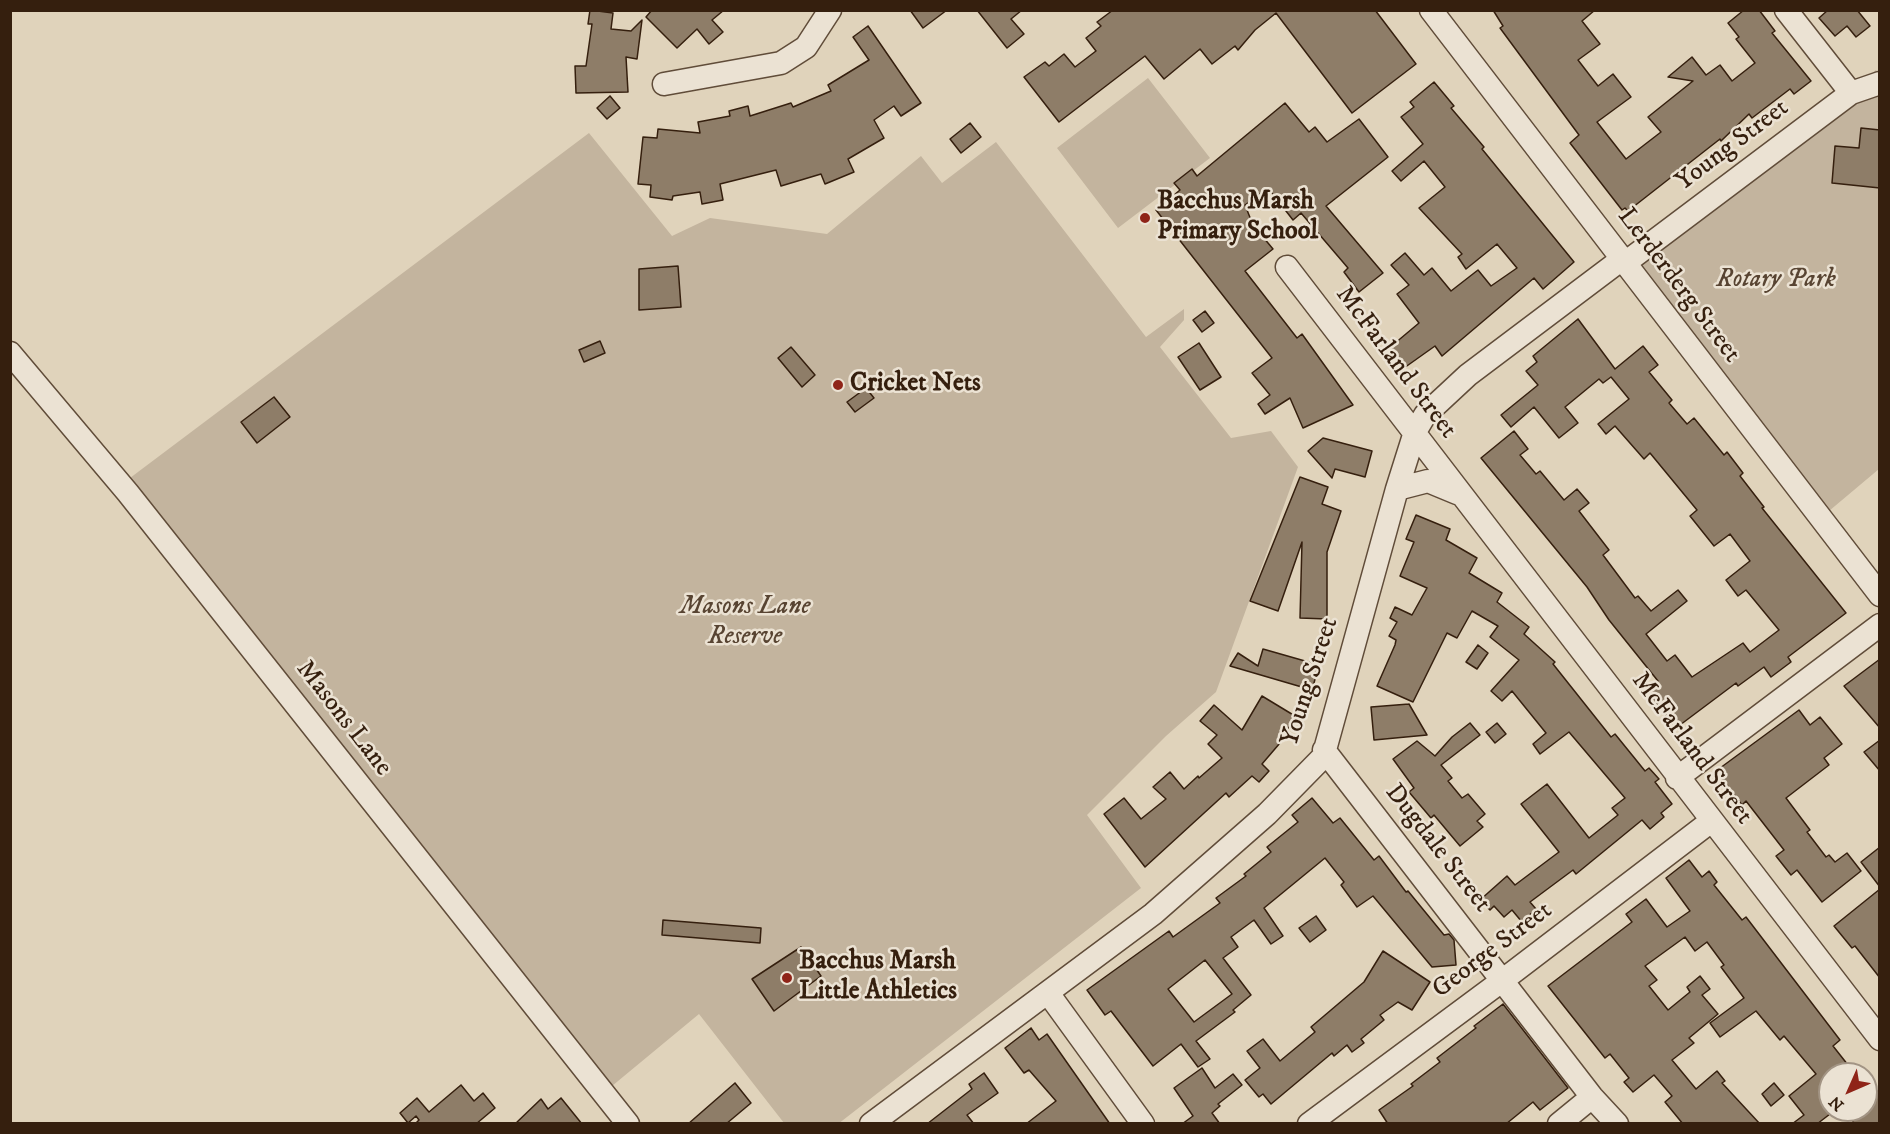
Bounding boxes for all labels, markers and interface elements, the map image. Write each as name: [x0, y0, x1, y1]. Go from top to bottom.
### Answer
street label: Young Street: [1670, 93, 1796, 199]
place label: Bacchus Marsh Primary School: [1157, 187, 1318, 249]
street label: Lerderderg Street: [1610, 203, 1746, 369]
marker: Bacchus Marsh Primary School: [1138, 211, 1152, 225]
park label: Rotary Park: [1716, 265, 1836, 297]
street label: McFarland Street: [1328, 281, 1462, 445]
place label: Cricket Nets: [850, 369, 981, 401]
marker: Cricket Nets: [831, 378, 845, 392]
park label: Masons Lane Reserve: [680, 592, 810, 654]
street label: Young Street: [1276, 614, 1346, 750]
street label: Masons Lane: [288, 655, 398, 783]
street label: McFarland Street: [1624, 667, 1758, 831]
street label: Dugdale Street: [1377, 779, 1497, 919]
street label: George Street: [1427, 896, 1559, 1006]
place label: Bacchus Marsh Little Athletics: [799, 947, 957, 1008]
marker: Bacchus Marsh Little Athletics: [780, 971, 794, 985]
north arrow: [1818, 1062, 1878, 1122]
text: N: [1825, 1092, 1848, 1115]

